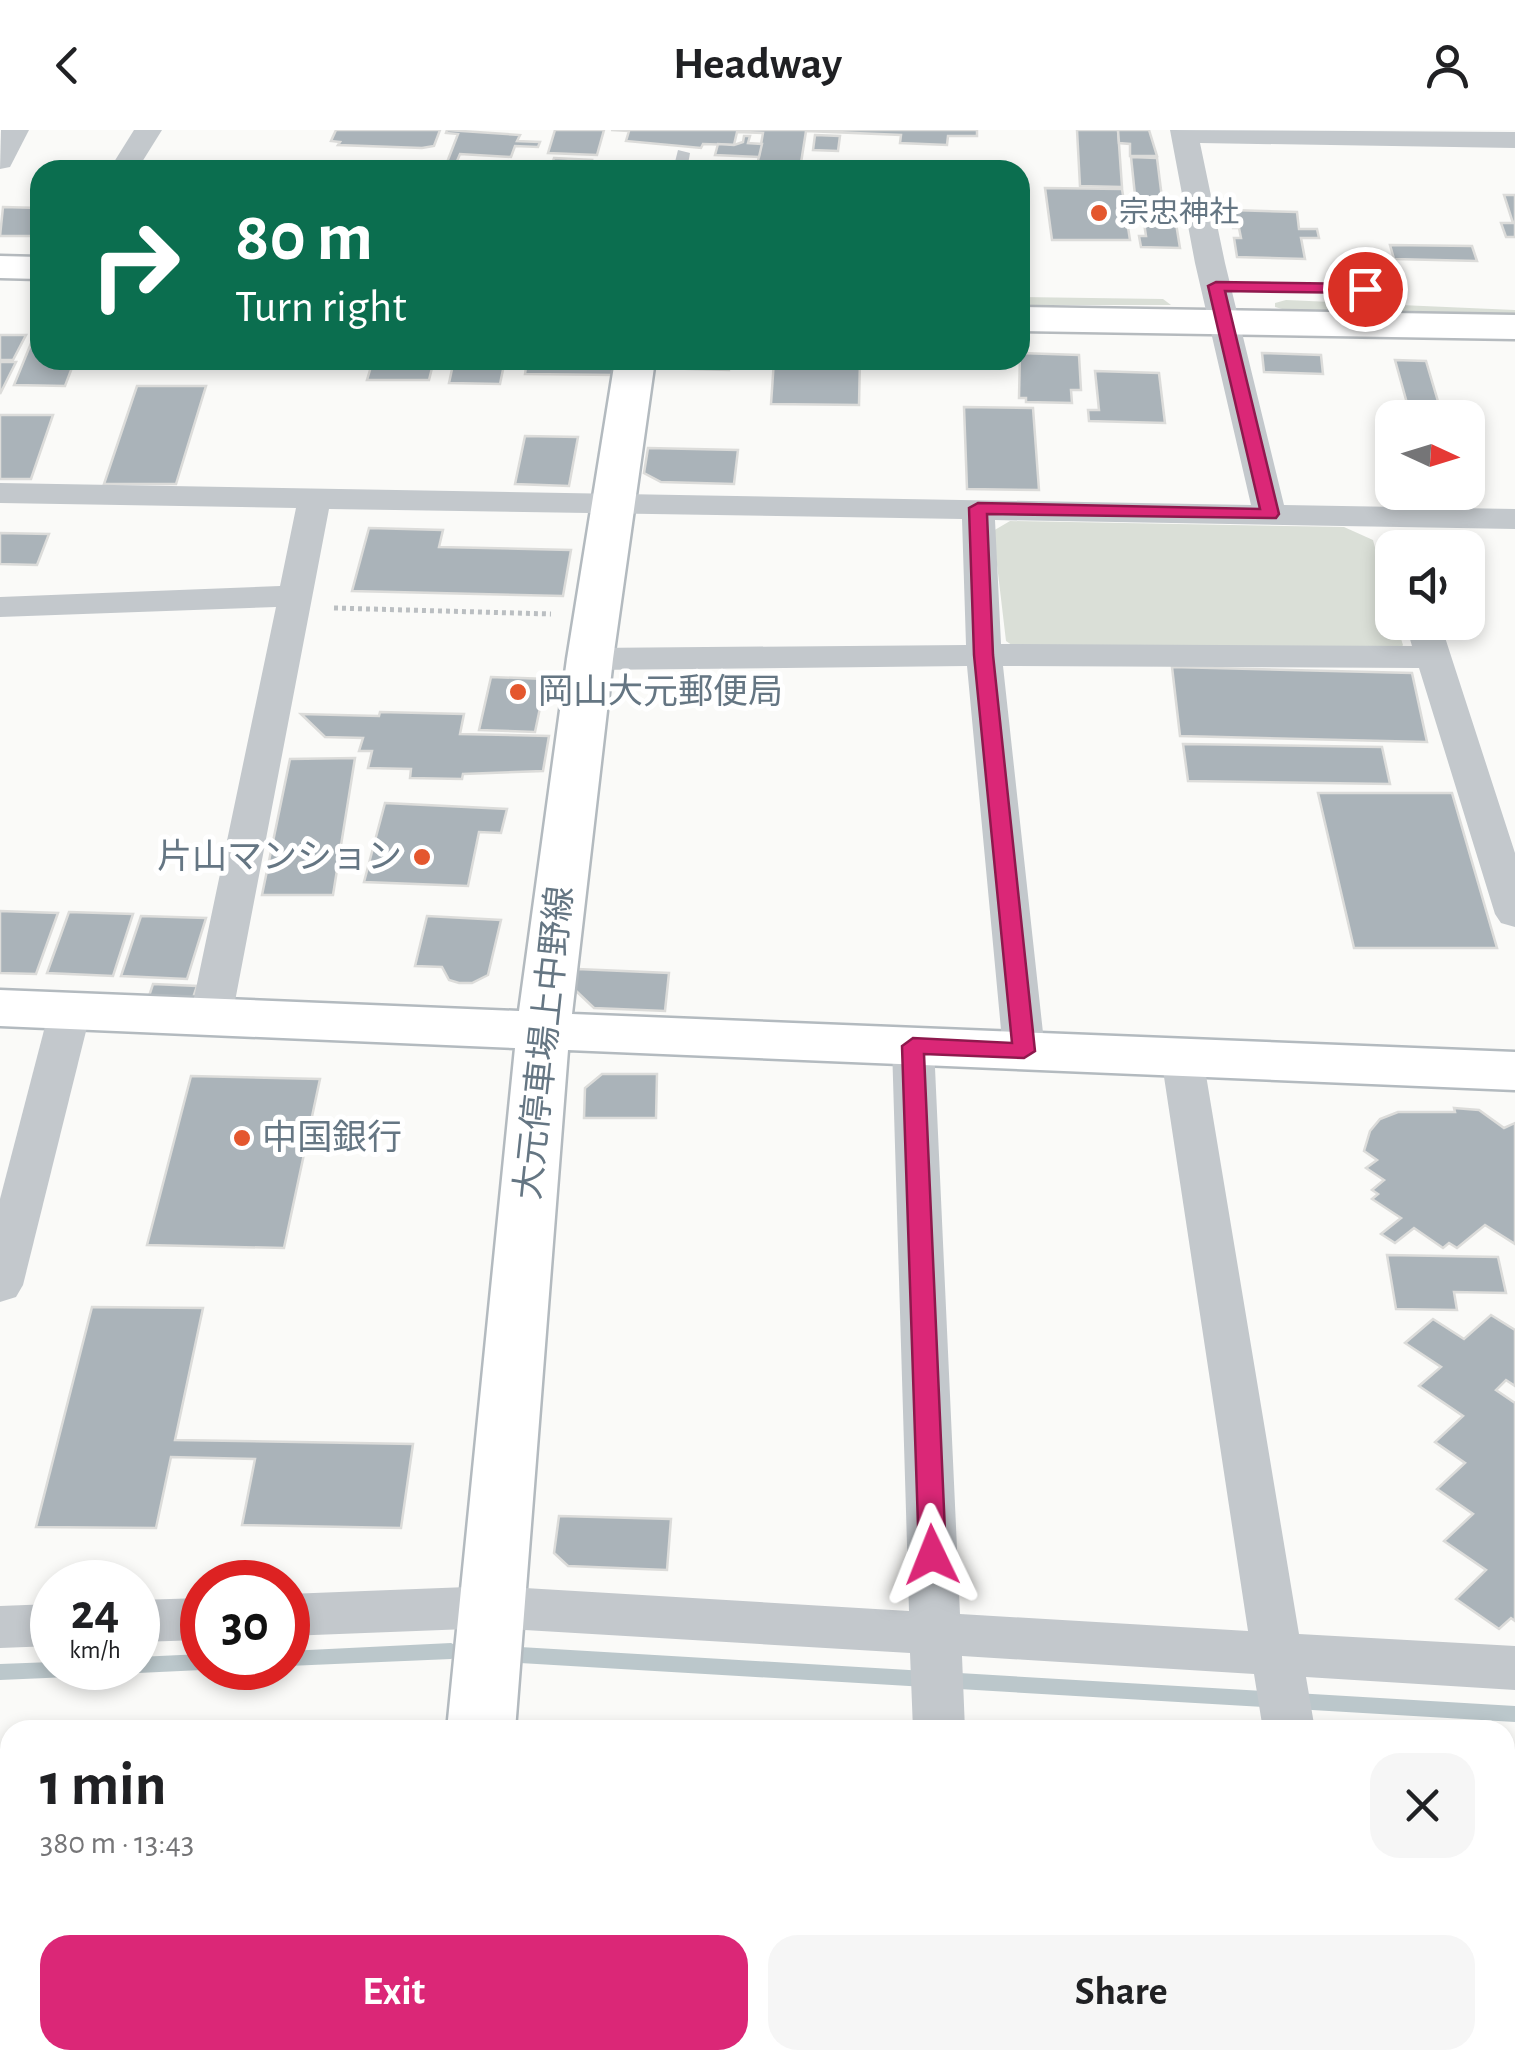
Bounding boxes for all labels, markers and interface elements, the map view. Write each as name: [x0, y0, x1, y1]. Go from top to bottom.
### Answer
icon: back: [40, 38, 95, 93]
icon: person: [1420, 38, 1475, 93]
text: Headway: [673, 42, 842, 87]
place label: 宗忠神社: [1119, 196, 1239, 228]
icon: right: [70, 200, 200, 330]
marker: 宗忠神社: [1088, 202, 1110, 224]
text: 80 m: [235, 203, 373, 273]
pin: [1323, 247, 1408, 332]
icon: arrive: [1338, 262, 1393, 317]
text: Turn right: [235, 285, 407, 330]
north arrow: [1375, 400, 1485, 510]
map controls: [1375, 400, 1485, 640]
button: sound: [1375, 530, 1485, 640]
place label: 岡山大元郵便局: [538, 673, 783, 710]
marker: 岡山大元郵便局: [507, 681, 529, 703]
place label: 片山マンション: [157, 838, 402, 875]
marker: 片山マンション: [411, 846, 433, 868]
street label: 大元停車場上中野線: [509, 884, 579, 1201]
place label: 中国銀行: [262, 1119, 402, 1156]
marker: 中国銀行: [231, 1127, 253, 1149]
position arrow: [880, 1503, 984, 1607]
speed limit sign: 30: [180, 1560, 310, 1690]
text: 24: [71, 1588, 119, 1638]
text: km/h: [69, 1638, 121, 1663]
button: close: [1370, 1753, 1475, 1858]
text: 1 min: [40, 1756, 166, 1816]
text: 380 m · 13:43: [40, 1827, 194, 1859]
button: Exit: [40, 1935, 748, 2050]
button: Share: [768, 1935, 1475, 2050]

